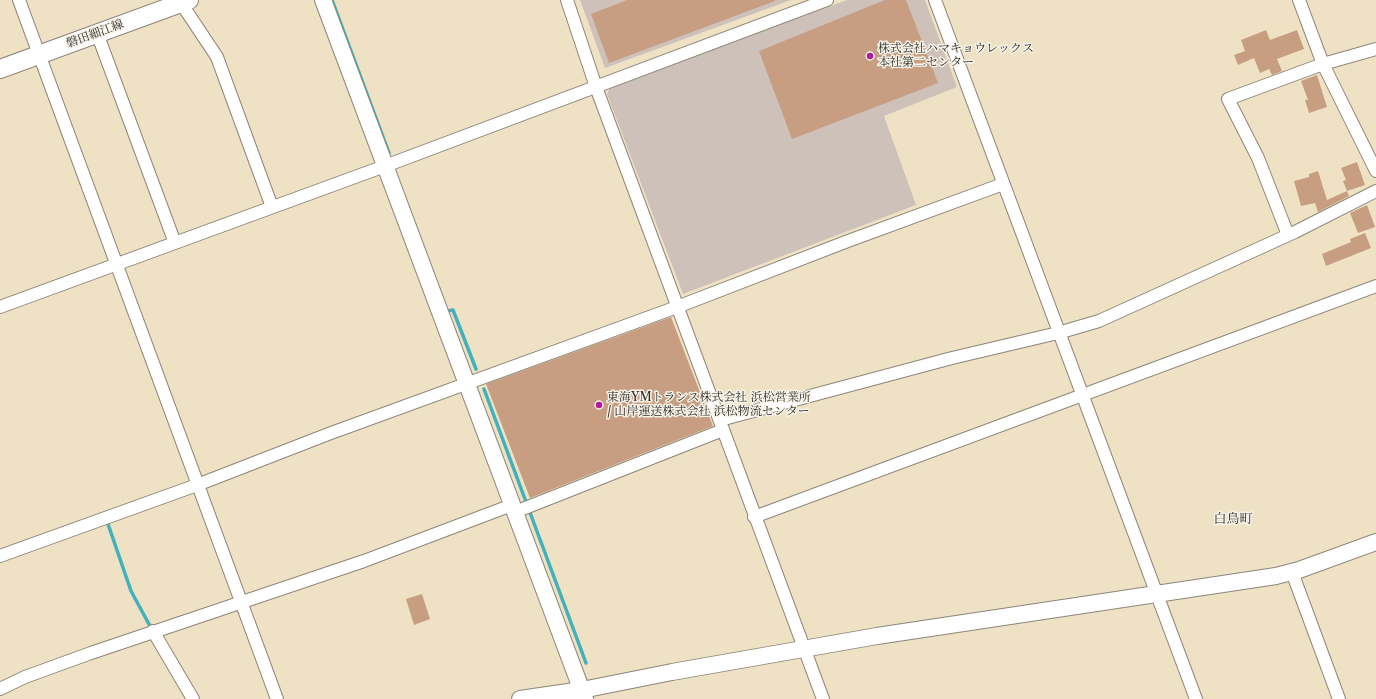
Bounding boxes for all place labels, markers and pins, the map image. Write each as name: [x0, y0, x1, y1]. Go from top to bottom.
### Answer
place label: 株式会社ハマキョウレックス 本社第二センター: [878, 42, 1034, 70]
marker: 株式会社ハマキョウレックス 本社第二センター: [865, 51, 875, 61]
place label: 東海YMトランス株式会社 浜松営業所 / 山岸運送株式会社 浜松物流センター: [607, 391, 811, 419]
marker: 東海YMトランス株式会社 浜松営業所 / 山岸運送株式会社 浜松物流センター: [594, 400, 604, 410]

